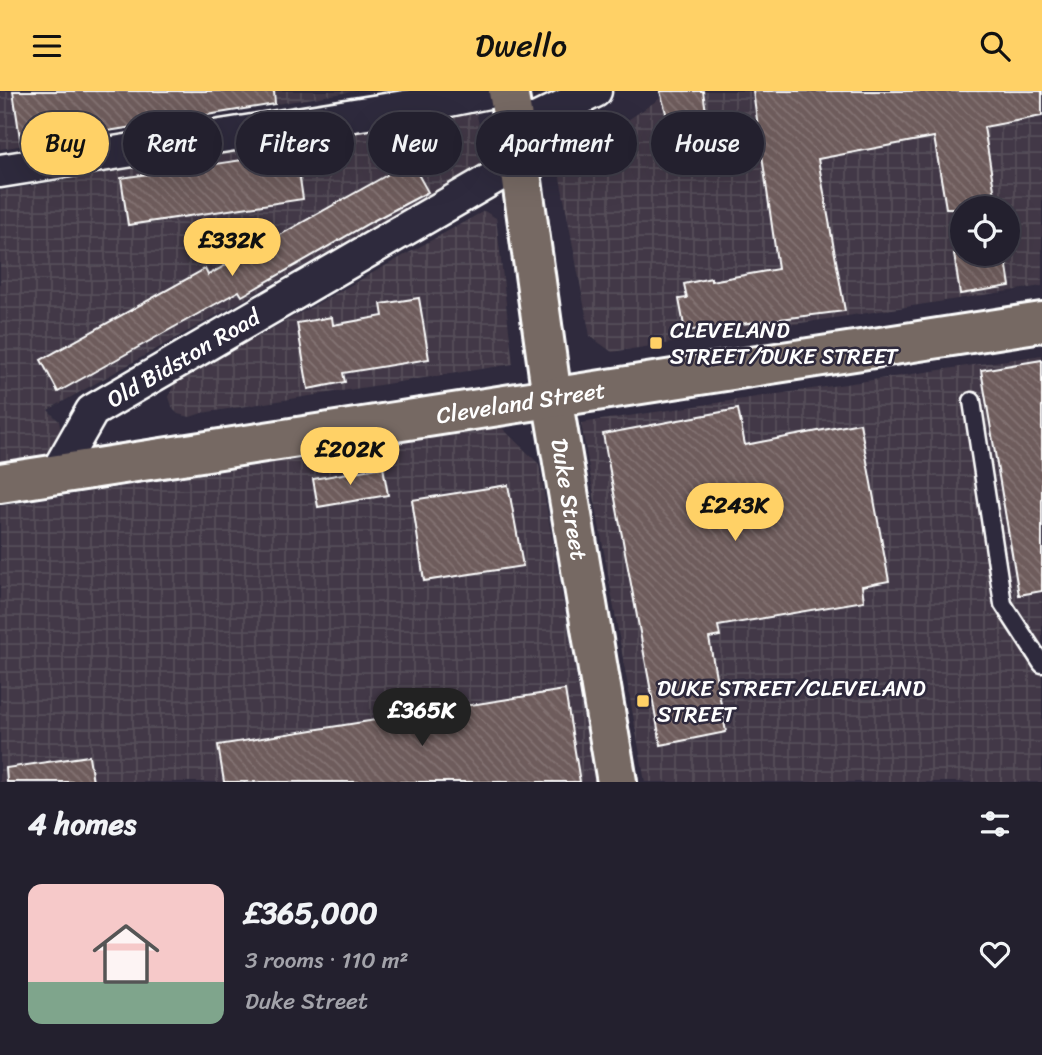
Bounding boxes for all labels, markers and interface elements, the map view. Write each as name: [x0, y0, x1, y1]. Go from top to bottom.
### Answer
text: Dwello: [475, 17, 567, 74]
icon: menu: [28, 27, 66, 65]
icon: search: [976, 27, 1014, 65]
chip: Buy: [21, 112, 109, 175]
chip: Rent: [123, 112, 222, 175]
chip: Filters: [236, 112, 354, 175]
chip: New: [368, 112, 462, 175]
chip: Apartment: [476, 112, 637, 175]
chip: House: [651, 112, 764, 175]
map controls: [950, 196, 1020, 266]
button: locate: [950, 196, 1020, 266]
pin: £332K: [183, 219, 281, 278]
text: £332K: [200, 220, 264, 261]
street label: Old Bidston Road: [99, 297, 270, 420]
place label: CLEVELAND STREET/DUKE STREET: [670, 310, 899, 377]
marker: CLEVELAND STREET/DUKE STREET: [648, 335, 664, 351]
street label: Cleveland Street: [433, 370, 608, 436]
pin: £202K: [301, 427, 399, 487]
text: £202K: [316, 429, 384, 470]
street label: Duke Street: [538, 435, 599, 564]
pin: £243K: [686, 483, 784, 543]
text: £243K: [702, 485, 768, 526]
place label: DUKE STREET/CLEVELAND STREET: [657, 668, 926, 735]
pin: £365K: [373, 689, 471, 748]
text: £365K: [389, 690, 455, 731]
marker: DUKE STREET/CLEVELAND STREET: [635, 693, 651, 709]
text: 4 homes: [28, 797, 136, 851]
icon: filters: [976, 805, 1014, 843]
text: £365,000: [245, 886, 378, 940]
icon: home: [84, 912, 168, 996]
icon: heart: [976, 935, 1014, 973]
text: 3 rooms · 110 m²: [245, 940, 409, 981]
text: Duke Street: [245, 981, 368, 1022]

